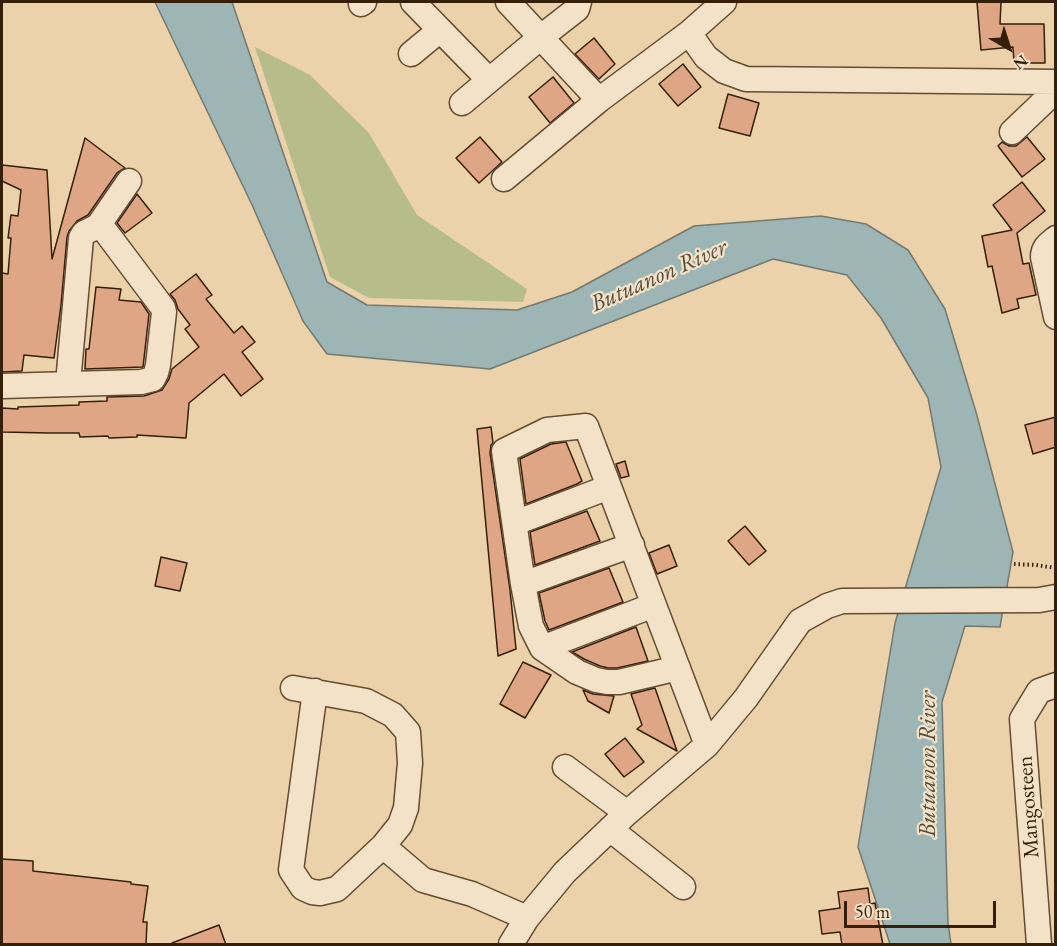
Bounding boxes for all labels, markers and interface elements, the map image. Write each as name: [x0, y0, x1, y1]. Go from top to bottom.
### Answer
north arrow: [979, 18, 1039, 78]
text: N: [1009, 50, 1032, 75]
water label: Butuanon River: [586, 233, 732, 319]
water label: Butuanon River: [914, 691, 942, 837]
street label: Mangosteen: [1012, 755, 1046, 859]
scale bar: [847, 889, 998, 927]
text: 50 m: [855, 900, 890, 923]

